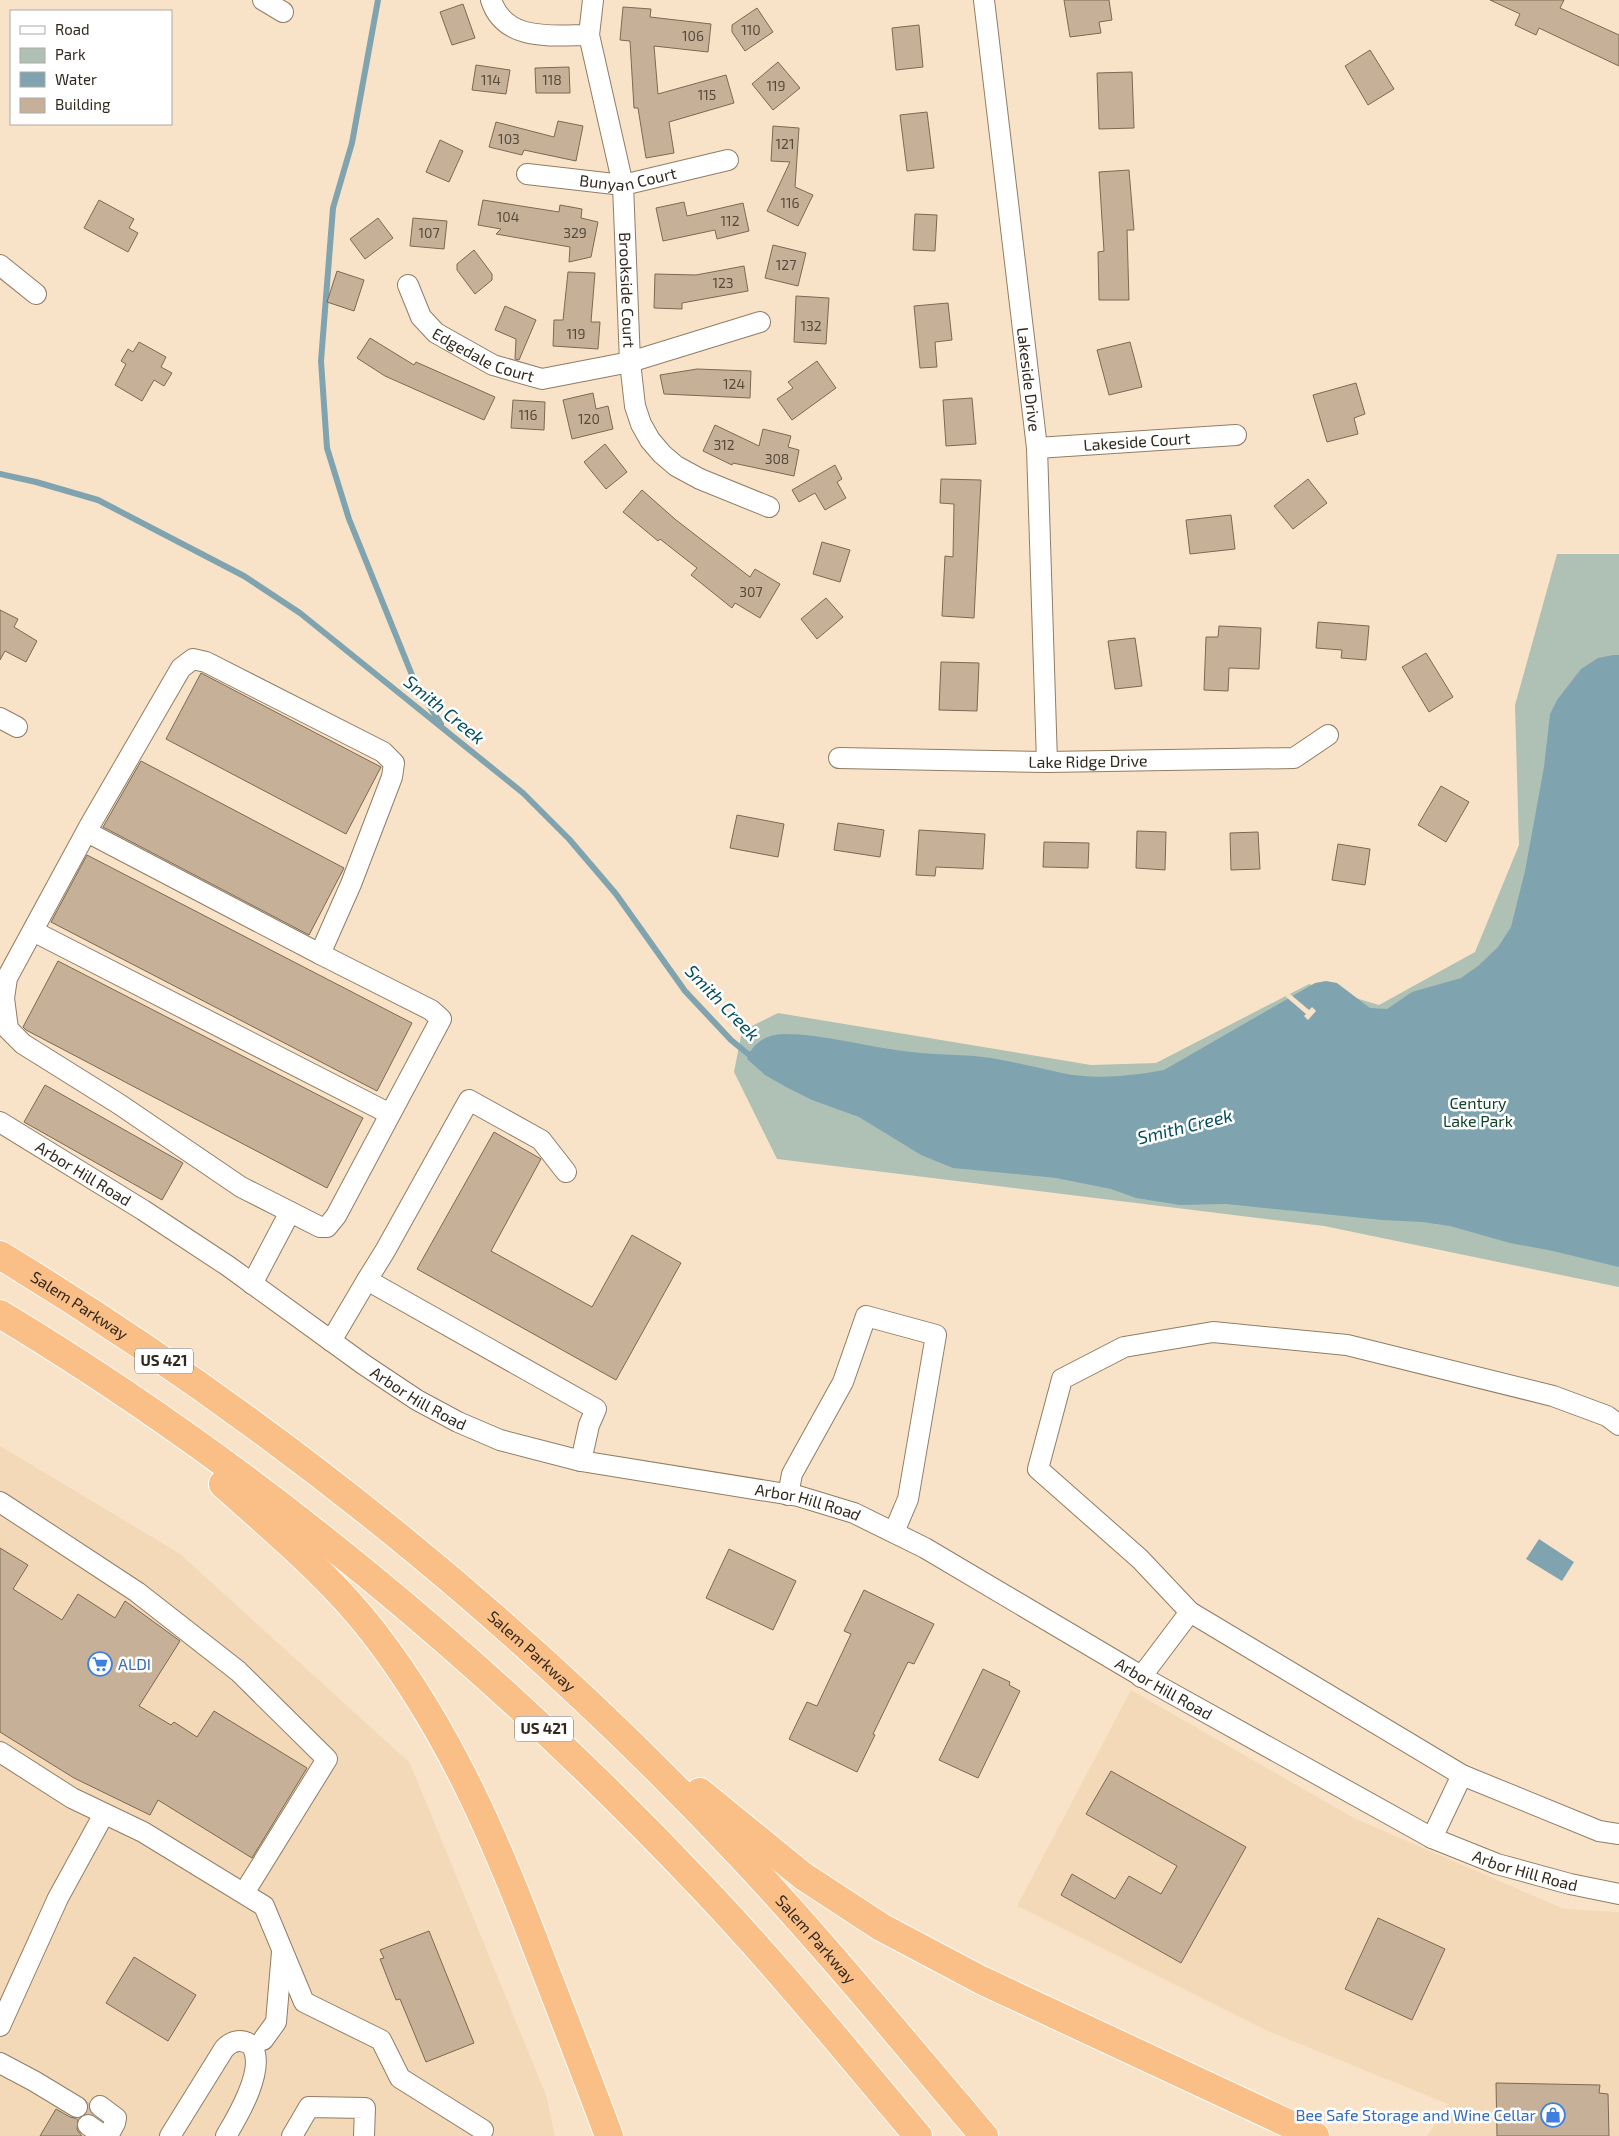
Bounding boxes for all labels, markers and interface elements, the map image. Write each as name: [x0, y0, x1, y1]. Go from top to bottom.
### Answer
legend: [10, 10, 172, 125]
text: Road: [55, 20, 90, 38]
house number: 110: [741, 21, 761, 38]
house number: 106: [682, 27, 704, 44]
text: Park: [55, 45, 86, 63]
text: Water: [55, 70, 97, 88]
house number: 114: [481, 71, 501, 88]
house number: 118: [542, 71, 562, 88]
house number: 119: [766, 77, 786, 94]
house number: 115: [698, 86, 716, 103]
text: Building: [55, 95, 111, 113]
house number: 103: [498, 130, 520, 147]
house number: 121: [775, 135, 795, 152]
street label: Bunyan Court: [578, 163, 678, 194]
house number: 116: [780, 194, 800, 211]
house number: 104: [497, 208, 519, 225]
house number: 112: [720, 212, 740, 229]
house number: 107: [418, 224, 440, 241]
house number: 329: [563, 224, 587, 241]
street label: Brookside Court: [616, 232, 639, 348]
house number: 127: [776, 256, 796, 273]
house number: 123: [712, 274, 734, 291]
house number: 132: [800, 317, 822, 334]
street label: Edgedale Court: [429, 323, 536, 385]
house number: 119: [566, 325, 586, 342]
street label: Lakeside Drive: [1014, 326, 1045, 433]
house number: 124: [723, 375, 745, 392]
house number: 116: [518, 406, 538, 423]
house number: 120: [578, 410, 600, 427]
street label: Lakeside Court: [1083, 428, 1191, 454]
house number: 312: [713, 436, 735, 453]
house number: 308: [765, 450, 789, 467]
house number: 307: [739, 583, 763, 600]
water label: Smith Creek: [400, 670, 489, 748]
street label: Lake Ridge Drive: [1028, 750, 1148, 771]
water label: Smith Creek: [681, 960, 764, 1045]
park label: Century Lake Park: [1443, 1093, 1513, 1130]
water label: Smith Creek: [1135, 1104, 1235, 1148]
street label: Arbor Hill Road: [33, 1136, 135, 1209]
street label: Salem Parkway: [28, 1266, 132, 1343]
road number: US 421: [135, 1348, 193, 1374]
street label: Arbor Hill Road: [367, 1362, 470, 1434]
street label: Arbor Hill Road: [754, 1479, 864, 1524]
street label: Salem Parkway: [484, 1606, 580, 1696]
supermarket icon: ALDI: [87, 1651, 113, 1677]
street label: Arbor Hill Road: [1112, 1653, 1216, 1723]
place label: ALDI: [118, 1654, 151, 1673]
road number: US 421: [515, 1716, 573, 1742]
street label: Arbor Hill Road: [1470, 1845, 1579, 1894]
street label: Salem Parkway: [772, 1890, 861, 1988]
shop icon: Bee Safe Storage and Wine Cellar: [1540, 2102, 1566, 2128]
place label: Bee Safe Storage and Wine Cellar: [1296, 2105, 1537, 2124]

